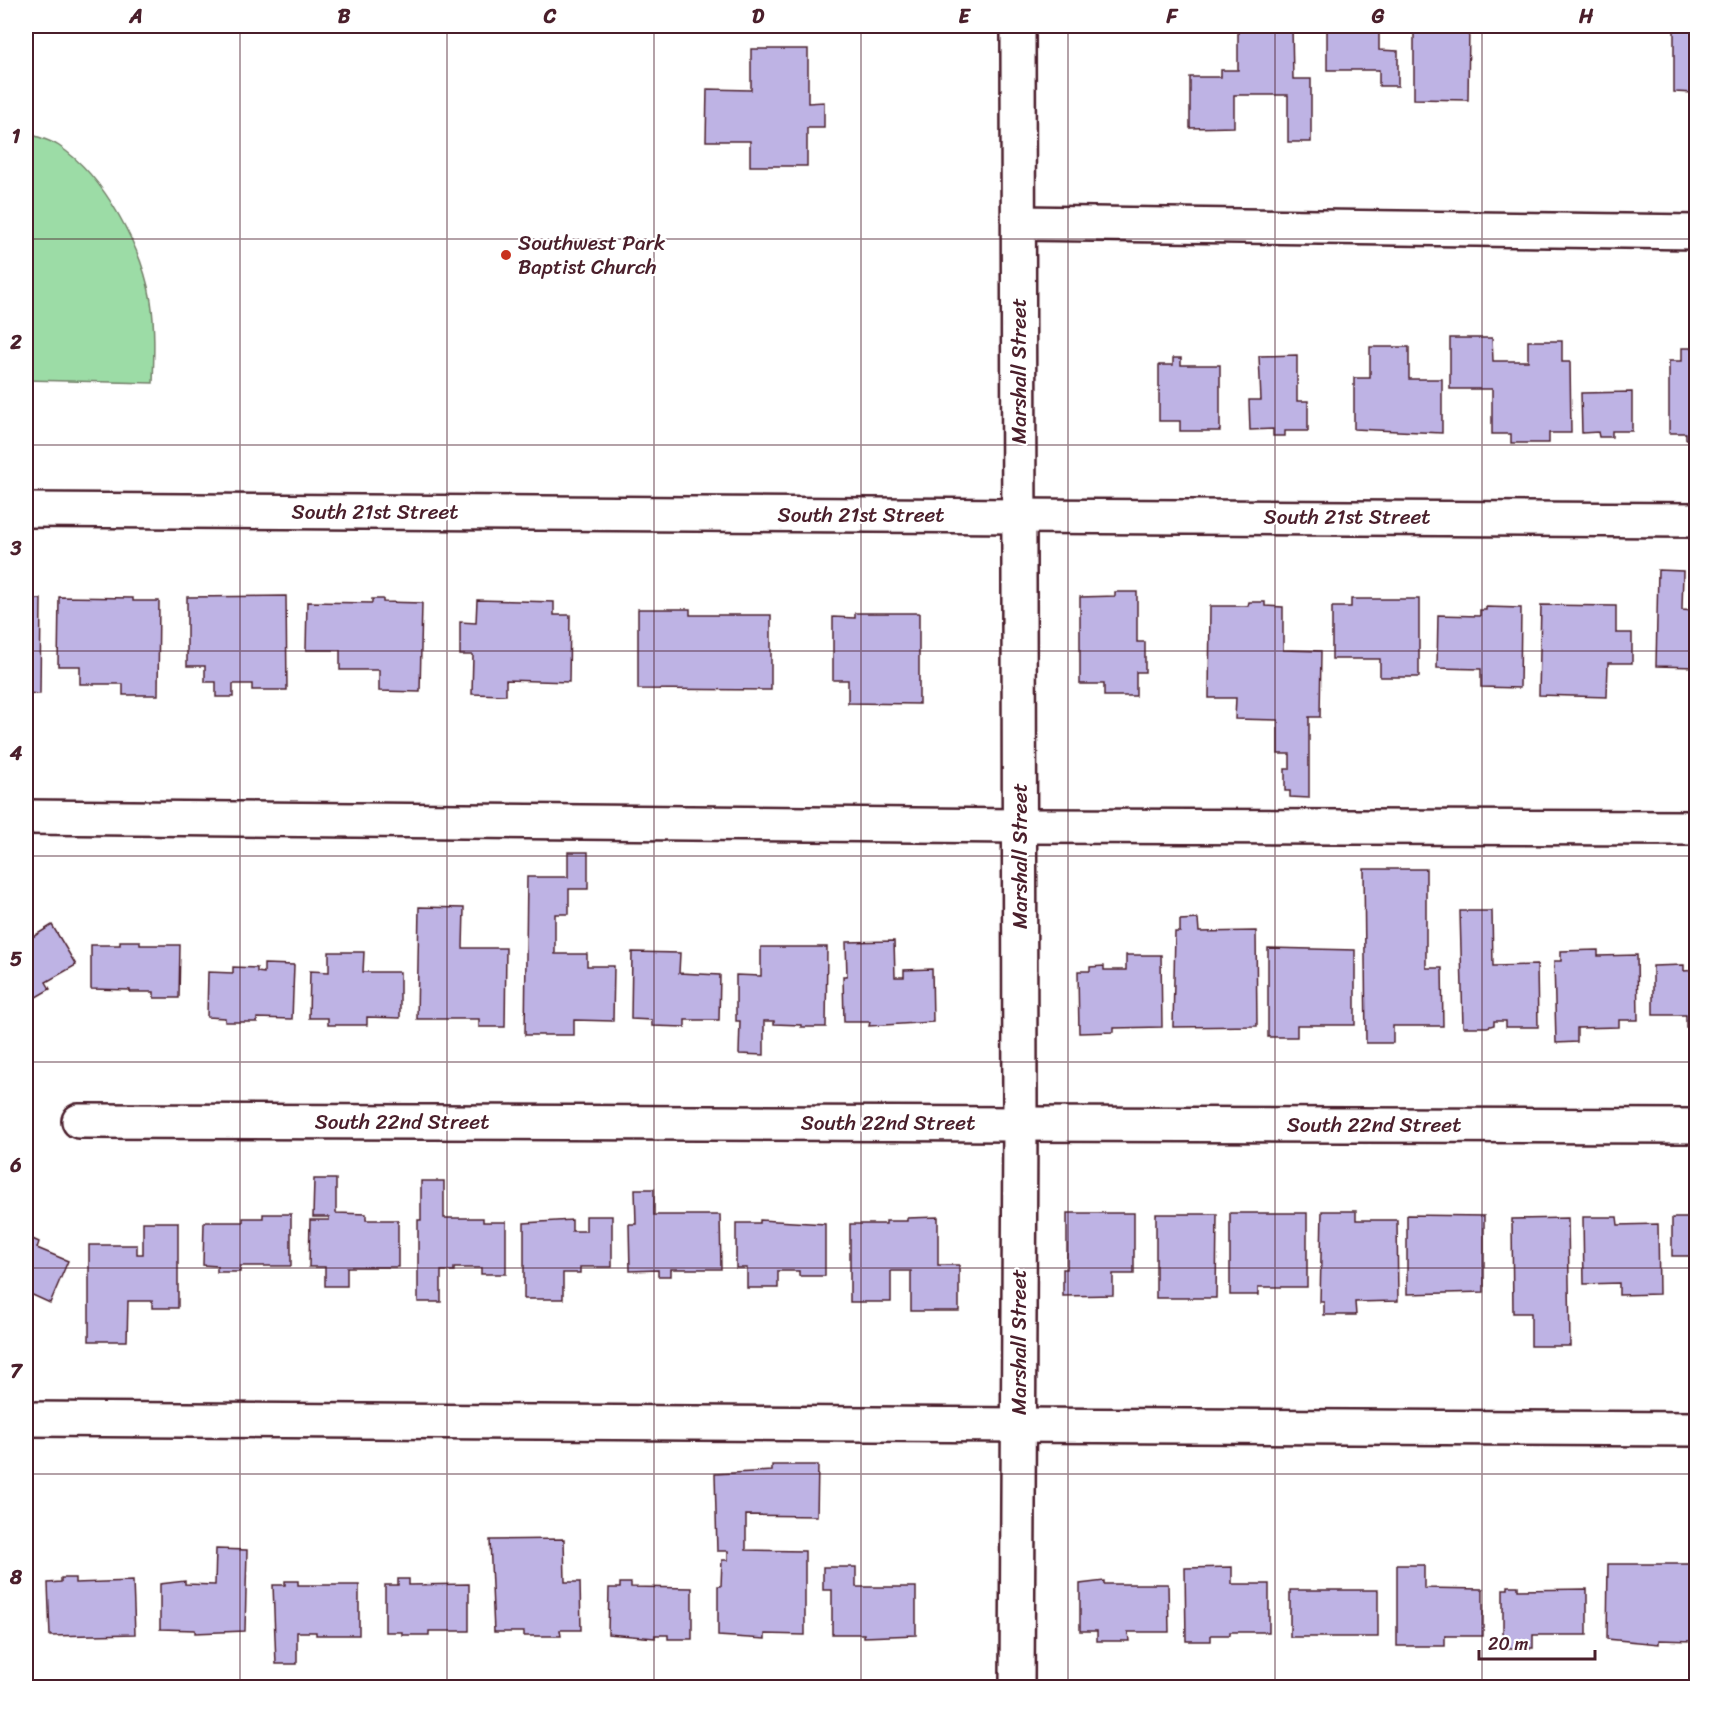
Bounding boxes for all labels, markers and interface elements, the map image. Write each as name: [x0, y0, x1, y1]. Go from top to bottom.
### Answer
text: A: [128, 0, 143, 34]
text: B: [338, 0, 351, 34]
text: C: [543, 0, 557, 34]
text: D: [752, 0, 765, 34]
text: E: [958, 0, 971, 34]
text: F: [1166, 0, 1179, 34]
text: G: [1371, 0, 1385, 34]
text: H: [1578, 0, 1594, 34]
text: 1: [12, 119, 21, 154]
place label: Southwest Park Baptist Church: [518, 224, 666, 286]
marker: Southwest Park Baptist Church: [499, 248, 513, 262]
street label: Marshall Street: [1000, 298, 1038, 444]
text: 2: [9, 325, 22, 360]
street label: South 21st Street: [292, 493, 458, 531]
street label: South 21st Street: [778, 496, 944, 534]
street label: South 21st Street: [1264, 498, 1430, 536]
text: 3: [10, 531, 22, 566]
text: 4: [9, 736, 23, 771]
street label: Marshall Street: [1001, 783, 1039, 929]
text: 5: [10, 942, 22, 977]
street label: South 22nd Street: [315, 1103, 489, 1141]
street label: South 22nd Street: [801, 1104, 975, 1142]
street label: South 22nd Street: [1287, 1106, 1461, 1144]
text: 6: [9, 1148, 22, 1183]
street label: Marshall Street: [1000, 1269, 1038, 1415]
text: 7: [10, 1354, 23, 1389]
text: 8: [9, 1560, 23, 1595]
scale bar: [1479, 1623, 1594, 1661]
text: 20 m: [1488, 1628, 1528, 1660]

